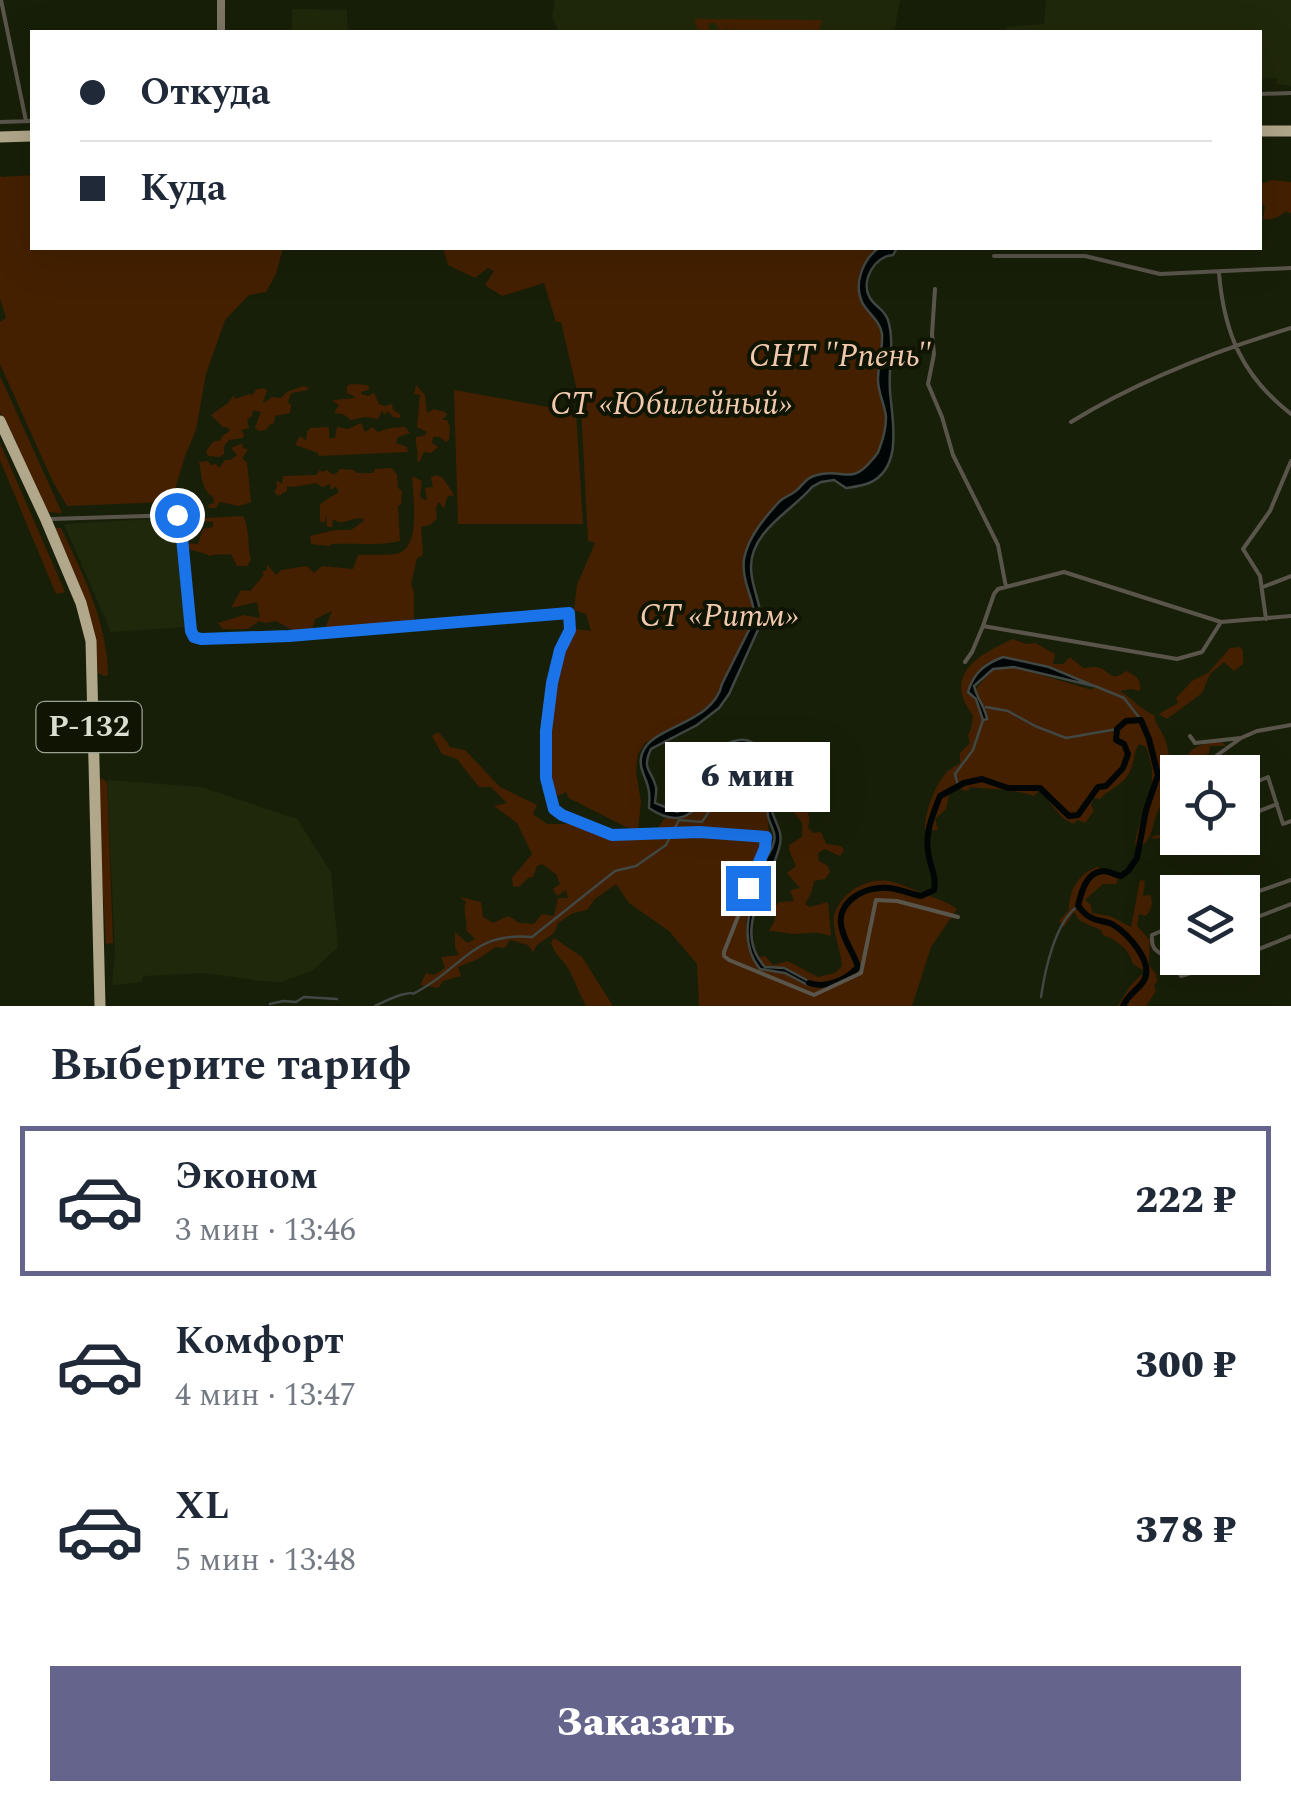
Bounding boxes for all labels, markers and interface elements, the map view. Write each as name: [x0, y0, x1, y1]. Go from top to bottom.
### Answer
text: Откуда: [140, 64, 271, 122]
text: Куда: [140, 160, 227, 218]
park label: СНТ "Рпень": [749, 332, 932, 381]
park label: СТ «Юбилейный»: [550, 380, 792, 429]
route start: [155, 493, 200, 538]
park label: СТ «Ритм»: [640, 592, 798, 641]
road number: Р-132: [36, 702, 142, 752]
callout: 6 мин: [666, 743, 830, 813]
text: 6 мин: [701, 752, 794, 801]
map controls: [1160, 755, 1260, 975]
button: locate: [1160, 755, 1260, 855]
route end: [726, 866, 771, 911]
button: layers: [1160, 875, 1260, 975]
text: Выберите тариф: [50, 1031, 411, 1100]
text: Эконом: [175, 1148, 318, 1206]
icon: car: [55, 1156, 145, 1246]
text: 222 ₽: [1135, 1172, 1236, 1230]
text: 3 мин · 13:46: [175, 1206, 356, 1255]
text: Комфорт: [175, 1313, 344, 1371]
icon: car: [55, 1321, 145, 1411]
text: 300 ₽: [1135, 1337, 1236, 1395]
text: 4 мин · 13:47: [175, 1371, 356, 1420]
text: XL: [175, 1478, 229, 1536]
icon: car: [55, 1486, 145, 1576]
text: 378 ₽: [1135, 1502, 1236, 1560]
text: 5 мин · 13:48: [175, 1536, 356, 1585]
button: Заказать: [50, 1666, 1241, 1781]

